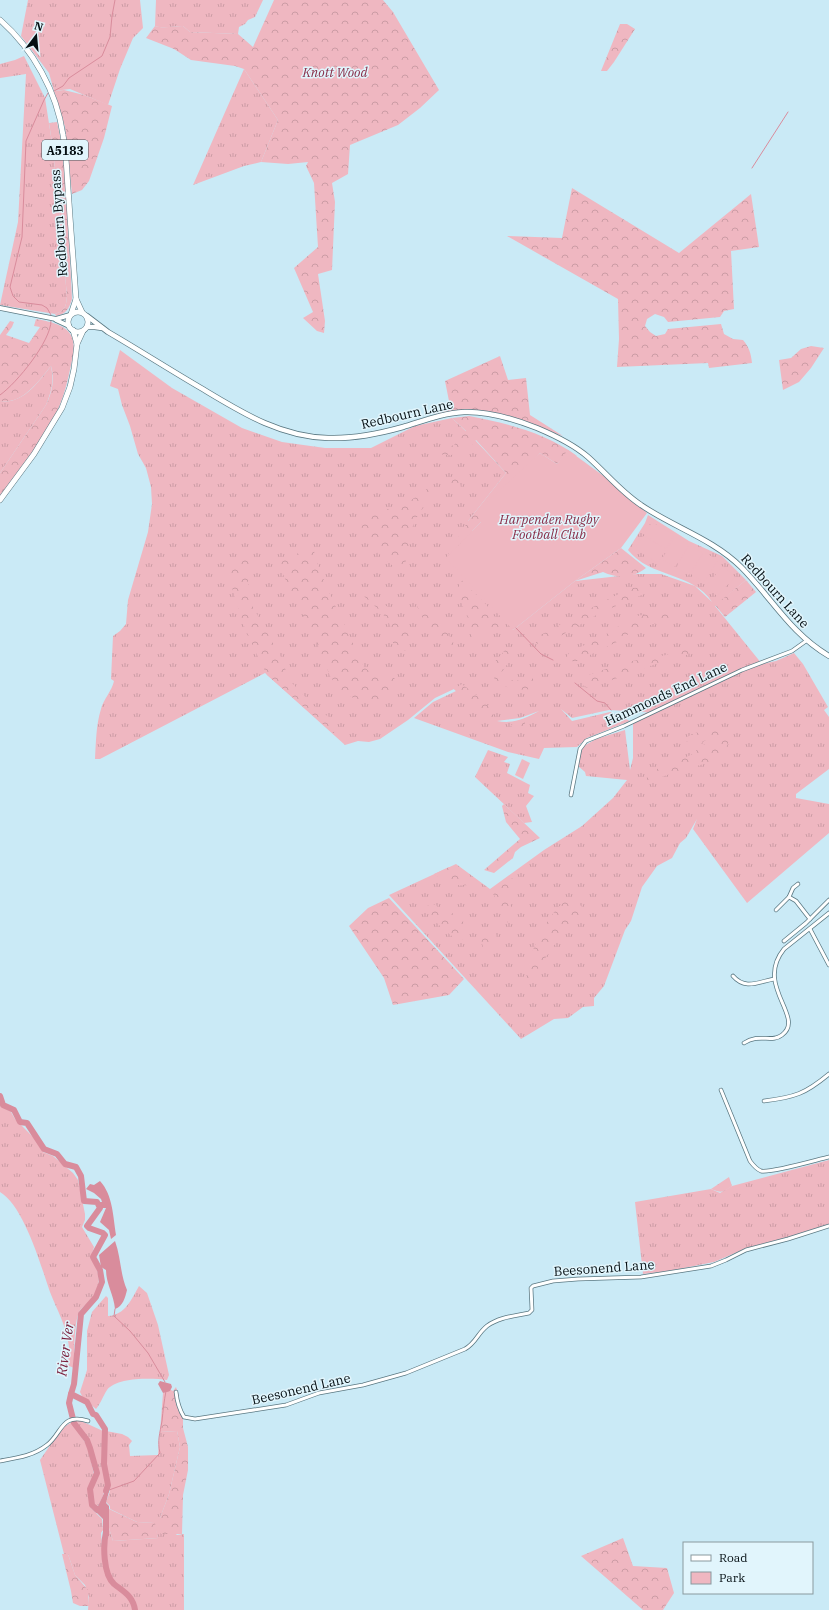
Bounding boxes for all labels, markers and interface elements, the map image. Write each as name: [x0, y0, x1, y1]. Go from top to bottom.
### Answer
north arrow: [16, 16, 56, 56]
text: N: [33, 18, 45, 34]
park label: Knott Wood: [301, 64, 369, 81]
road number: A5183: [42, 140, 88, 160]
street label: Redbourn Bypass: [47, 169, 71, 277]
street label: Redbourn Lane: [359, 395, 455, 433]
park label: Harpenden Rugby Football Club: [498, 511, 600, 543]
street label: Redbourn Lane: [737, 550, 813, 632]
street label: Hammonds End Lane: [602, 658, 730, 730]
street label: Beesonend Lane: [553, 1256, 655, 1280]
water label: River Ver: [52, 1320, 78, 1378]
street label: Beesonend Lane: [250, 1369, 352, 1409]
legend: [683, 1542, 813, 1594]
text: Road: [719, 1550, 748, 1565]
text: Park: [719, 1570, 745, 1585]

